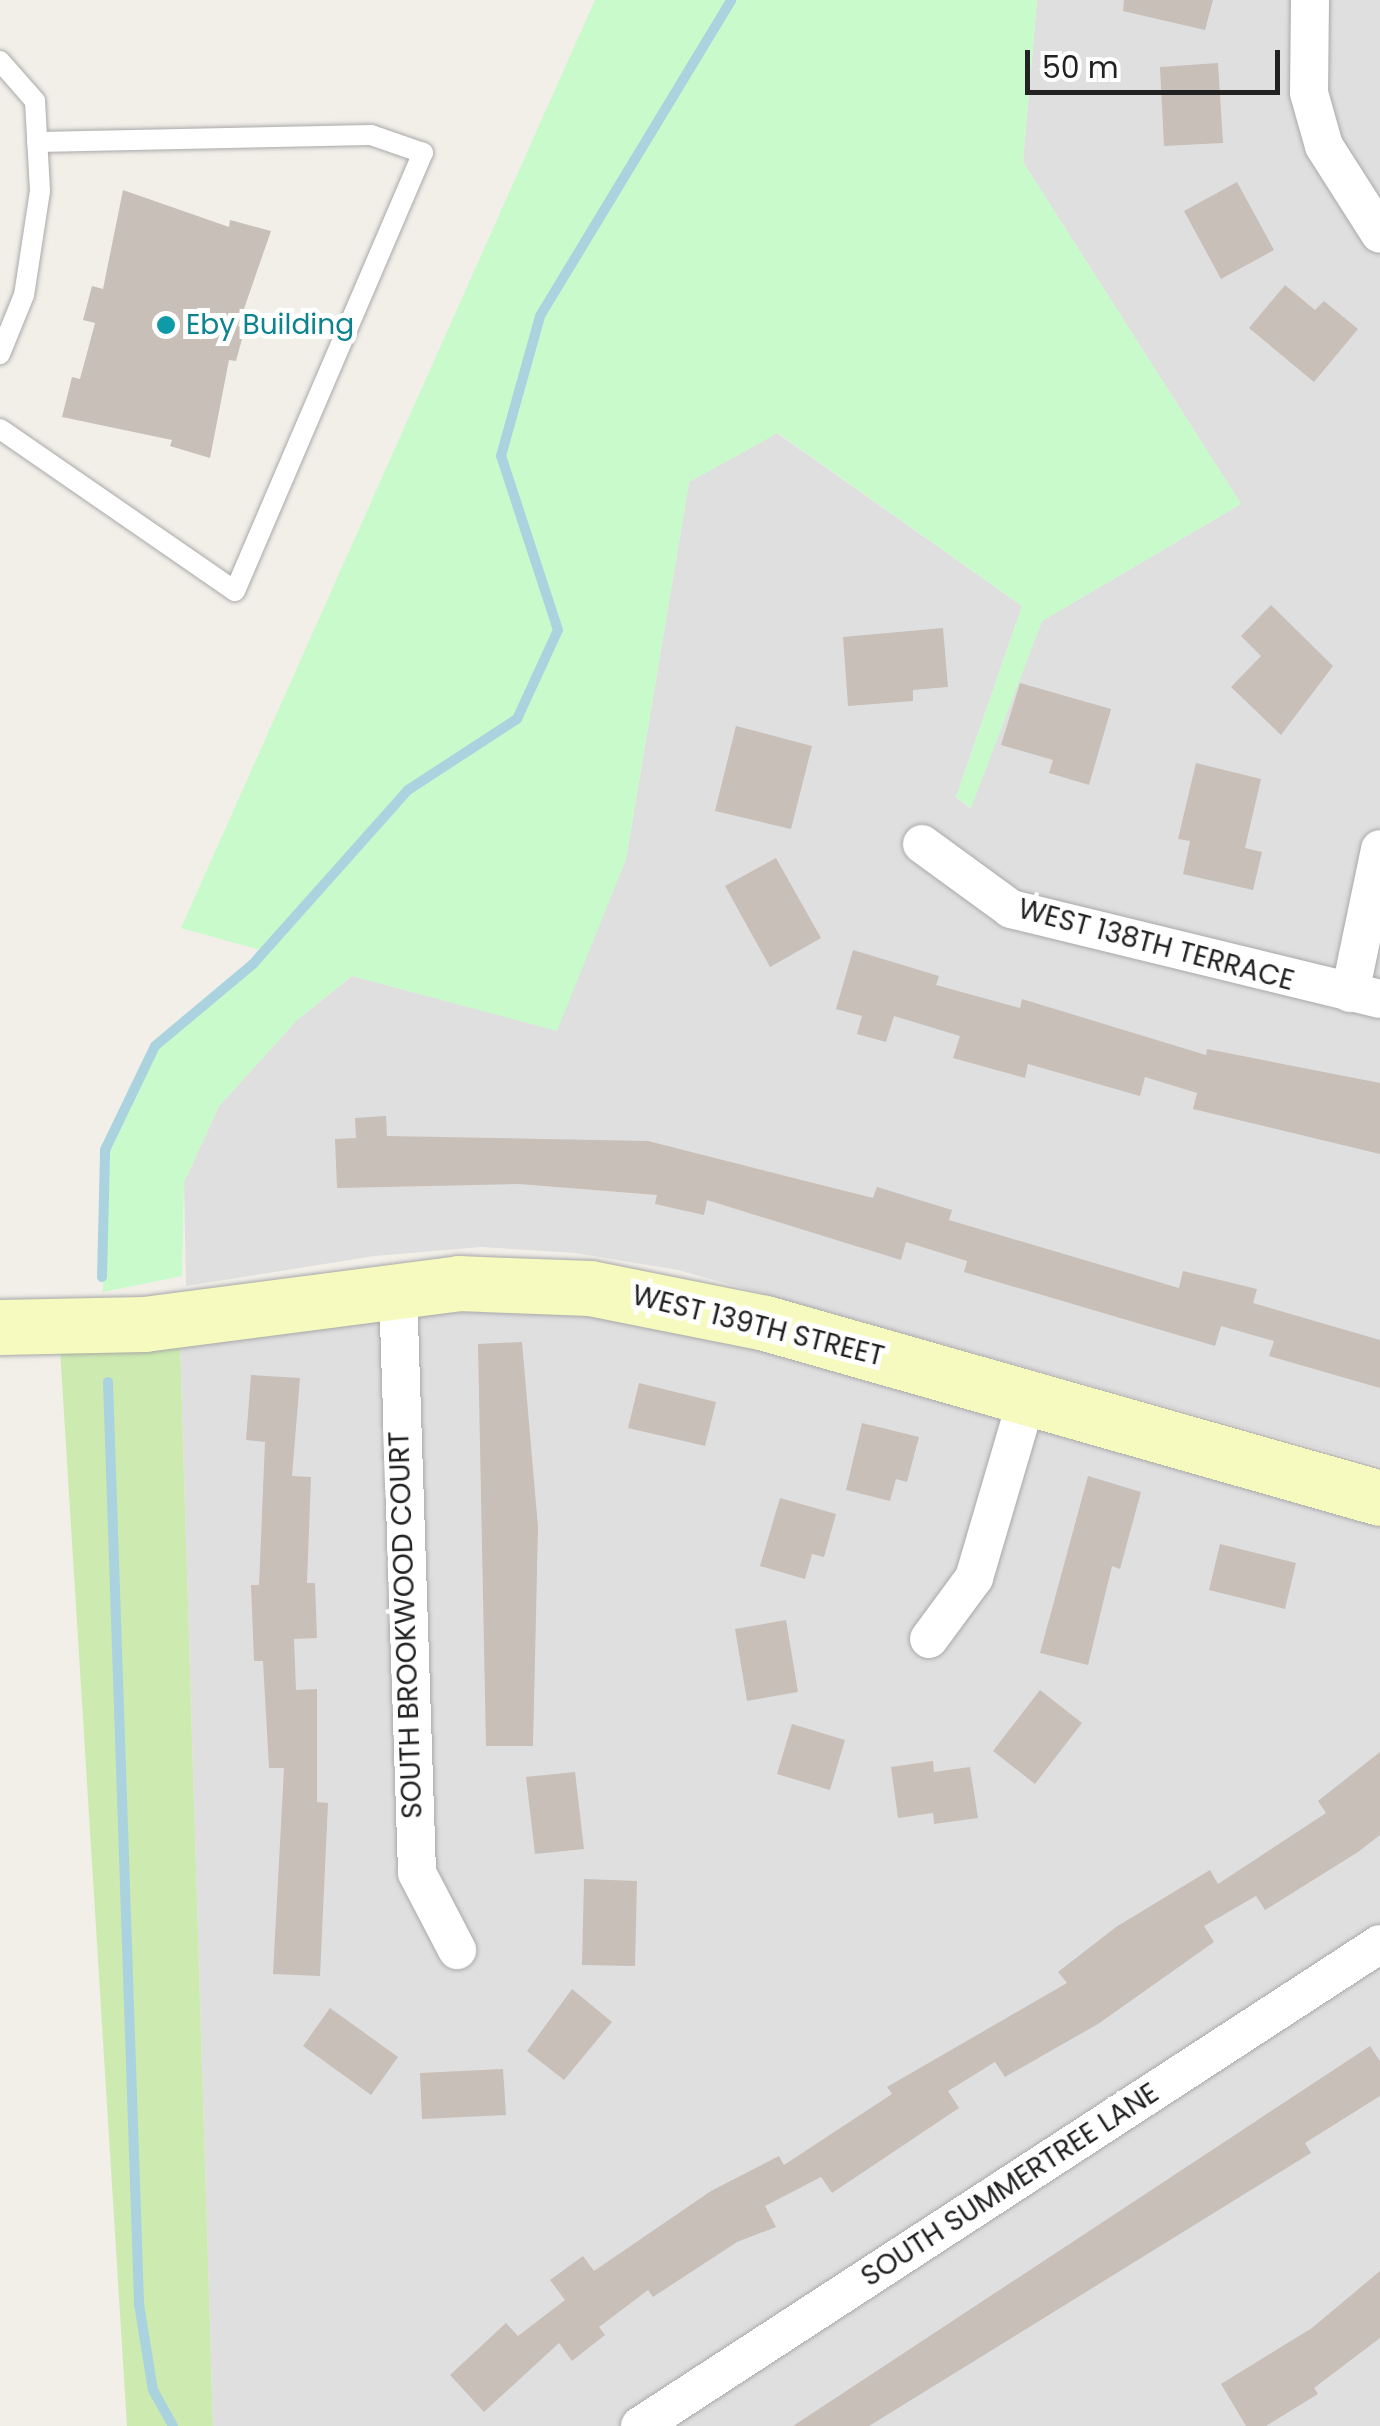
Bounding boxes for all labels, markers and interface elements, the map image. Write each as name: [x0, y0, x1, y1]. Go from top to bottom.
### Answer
scale bar: [1030, 30, 1285, 92]
text: 50 m: [1042, 46, 1119, 89]
place label: Eby Building: [186, 308, 354, 342]
marker: Eby Building: [155, 314, 177, 336]
street label: WEST 138TH TERRACE: [1014, 892, 1298, 998]
street label: WEST 139TH STREET: [629, 1278, 887, 1374]
street label: SOUTH BROOKWOOD COURT: [382, 1431, 430, 1819]
street label: SOUTH SUMMERTREE LANE: [855, 2076, 1165, 2294]

